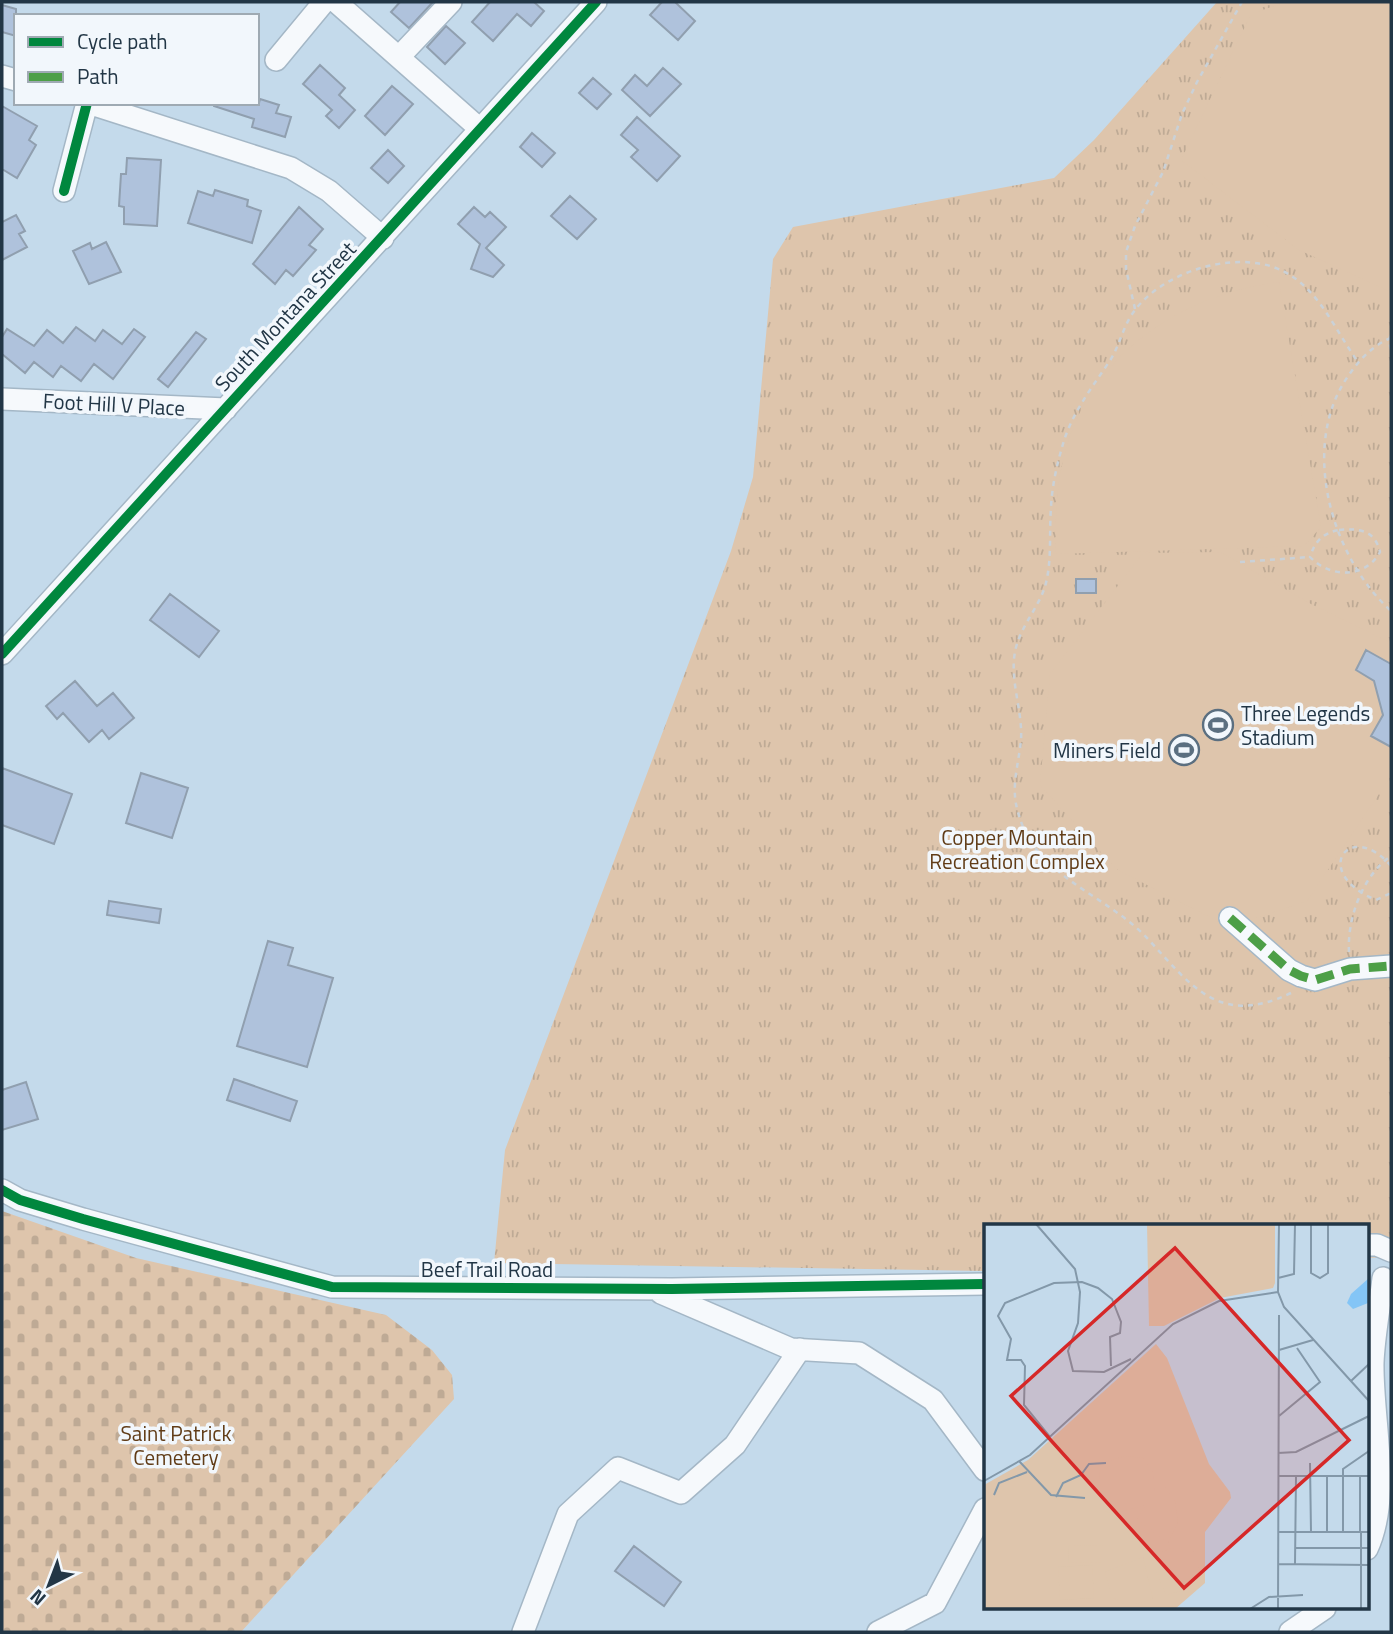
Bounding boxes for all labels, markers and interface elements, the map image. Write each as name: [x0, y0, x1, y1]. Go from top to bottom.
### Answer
legend: [14, 14, 259, 105]
text: Cycle path: [77, 25, 168, 57]
text: Path: [77, 60, 119, 92]
street label: South Montana Street: [207, 233, 364, 398]
street label: Foot Hill V Place: [42, 384, 186, 424]
place label: Three Legends Stadium: [1241, 697, 1370, 753]
sports icon: Three Legends Stadium: [1201, 708, 1235, 742]
sports icon: Miners Field: [1167, 733, 1201, 767]
place label: Miners Field: [1053, 734, 1161, 766]
park label: Copper Mountain Recreation Complex: [929, 821, 1105, 877]
inset map: [984, 1224, 1368, 1610]
street label: Beef Trail Road: [421, 1253, 553, 1285]
park label: Saint Patrick Cemetery: [120, 1417, 232, 1473]
north arrow: [14, 1550, 84, 1620]
text: N: [23, 1583, 52, 1613]

